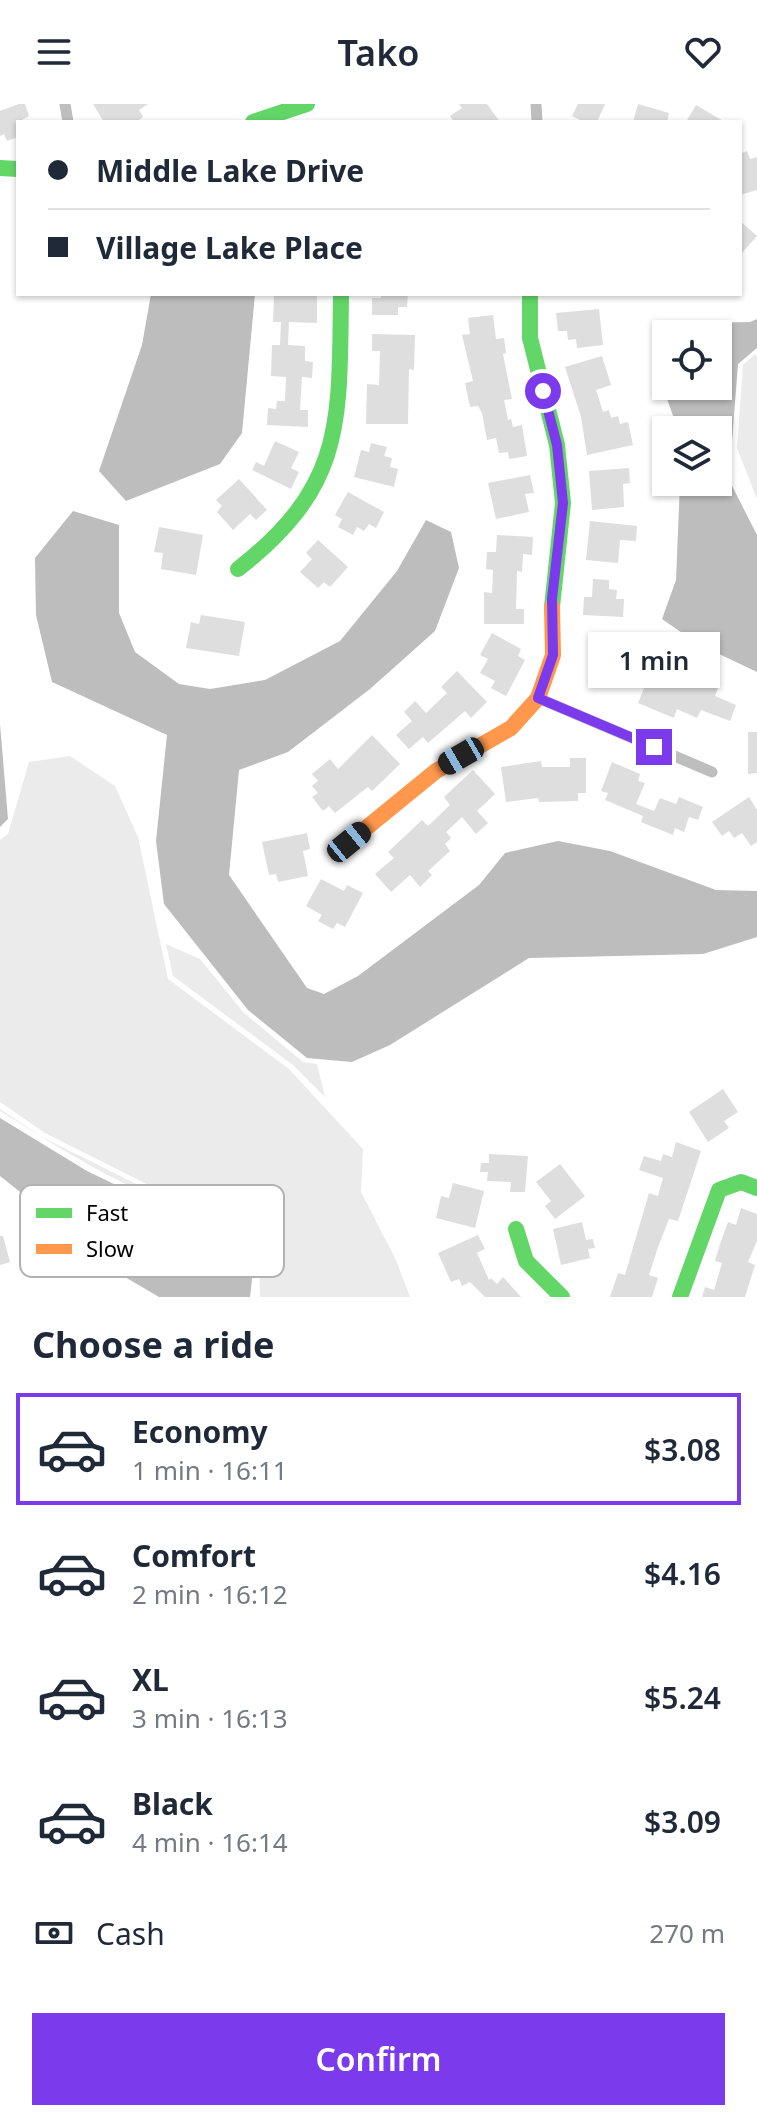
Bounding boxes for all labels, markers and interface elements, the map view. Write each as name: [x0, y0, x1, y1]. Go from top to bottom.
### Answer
text: Tako: [337, 28, 420, 77]
icon: menu: [32, 30, 76, 74]
icon: heart: [681, 30, 725, 74]
text: Middle Lake Drive: [96, 150, 364, 191]
text: Village Lake Place: [96, 227, 363, 268]
map controls: [652, 320, 732, 496]
button: locate: [652, 320, 732, 400]
route start: [525, 373, 561, 409]
button: layers: [652, 416, 732, 496]
callout: 1 min: [588, 631, 720, 687]
text: 1 min: [619, 642, 689, 678]
route end: [636, 729, 672, 765]
car: [434, 734, 488, 778]
car: [323, 818, 375, 866]
legend: [20, 1185, 284, 1277]
text: Fast: [86, 1197, 128, 1227]
text: Slow: [86, 1233, 135, 1263]
text: Choose a ride: [32, 1320, 274, 1369]
text: Economy: [132, 1411, 268, 1452]
icon: car: [36, 1413, 108, 1485]
text: $3.08: [644, 1429, 721, 1470]
text: 1 min · 16:11: [132, 1452, 288, 1488]
text: Comfort: [132, 1535, 256, 1576]
icon: car: [36, 1537, 108, 1609]
text: $4.16: [644, 1553, 721, 1594]
text: 2 min · 16:12: [132, 1576, 288, 1612]
text: XL: [132, 1659, 169, 1700]
icon: car: [36, 1661, 108, 1733]
text: $5.24: [644, 1677, 721, 1718]
text: 3 min · 16:13: [132, 1700, 288, 1736]
text: Black: [132, 1783, 213, 1824]
icon: car: [36, 1785, 108, 1857]
text: $3.09: [644, 1801, 721, 1842]
text: 4 min · 16:14: [132, 1824, 288, 1860]
icon: cash: [32, 1911, 76, 1955]
text: Cash: [96, 1913, 165, 1954]
text: 270 m: [649, 1915, 725, 1951]
button: Confirm: [32, 2013, 725, 2105]

